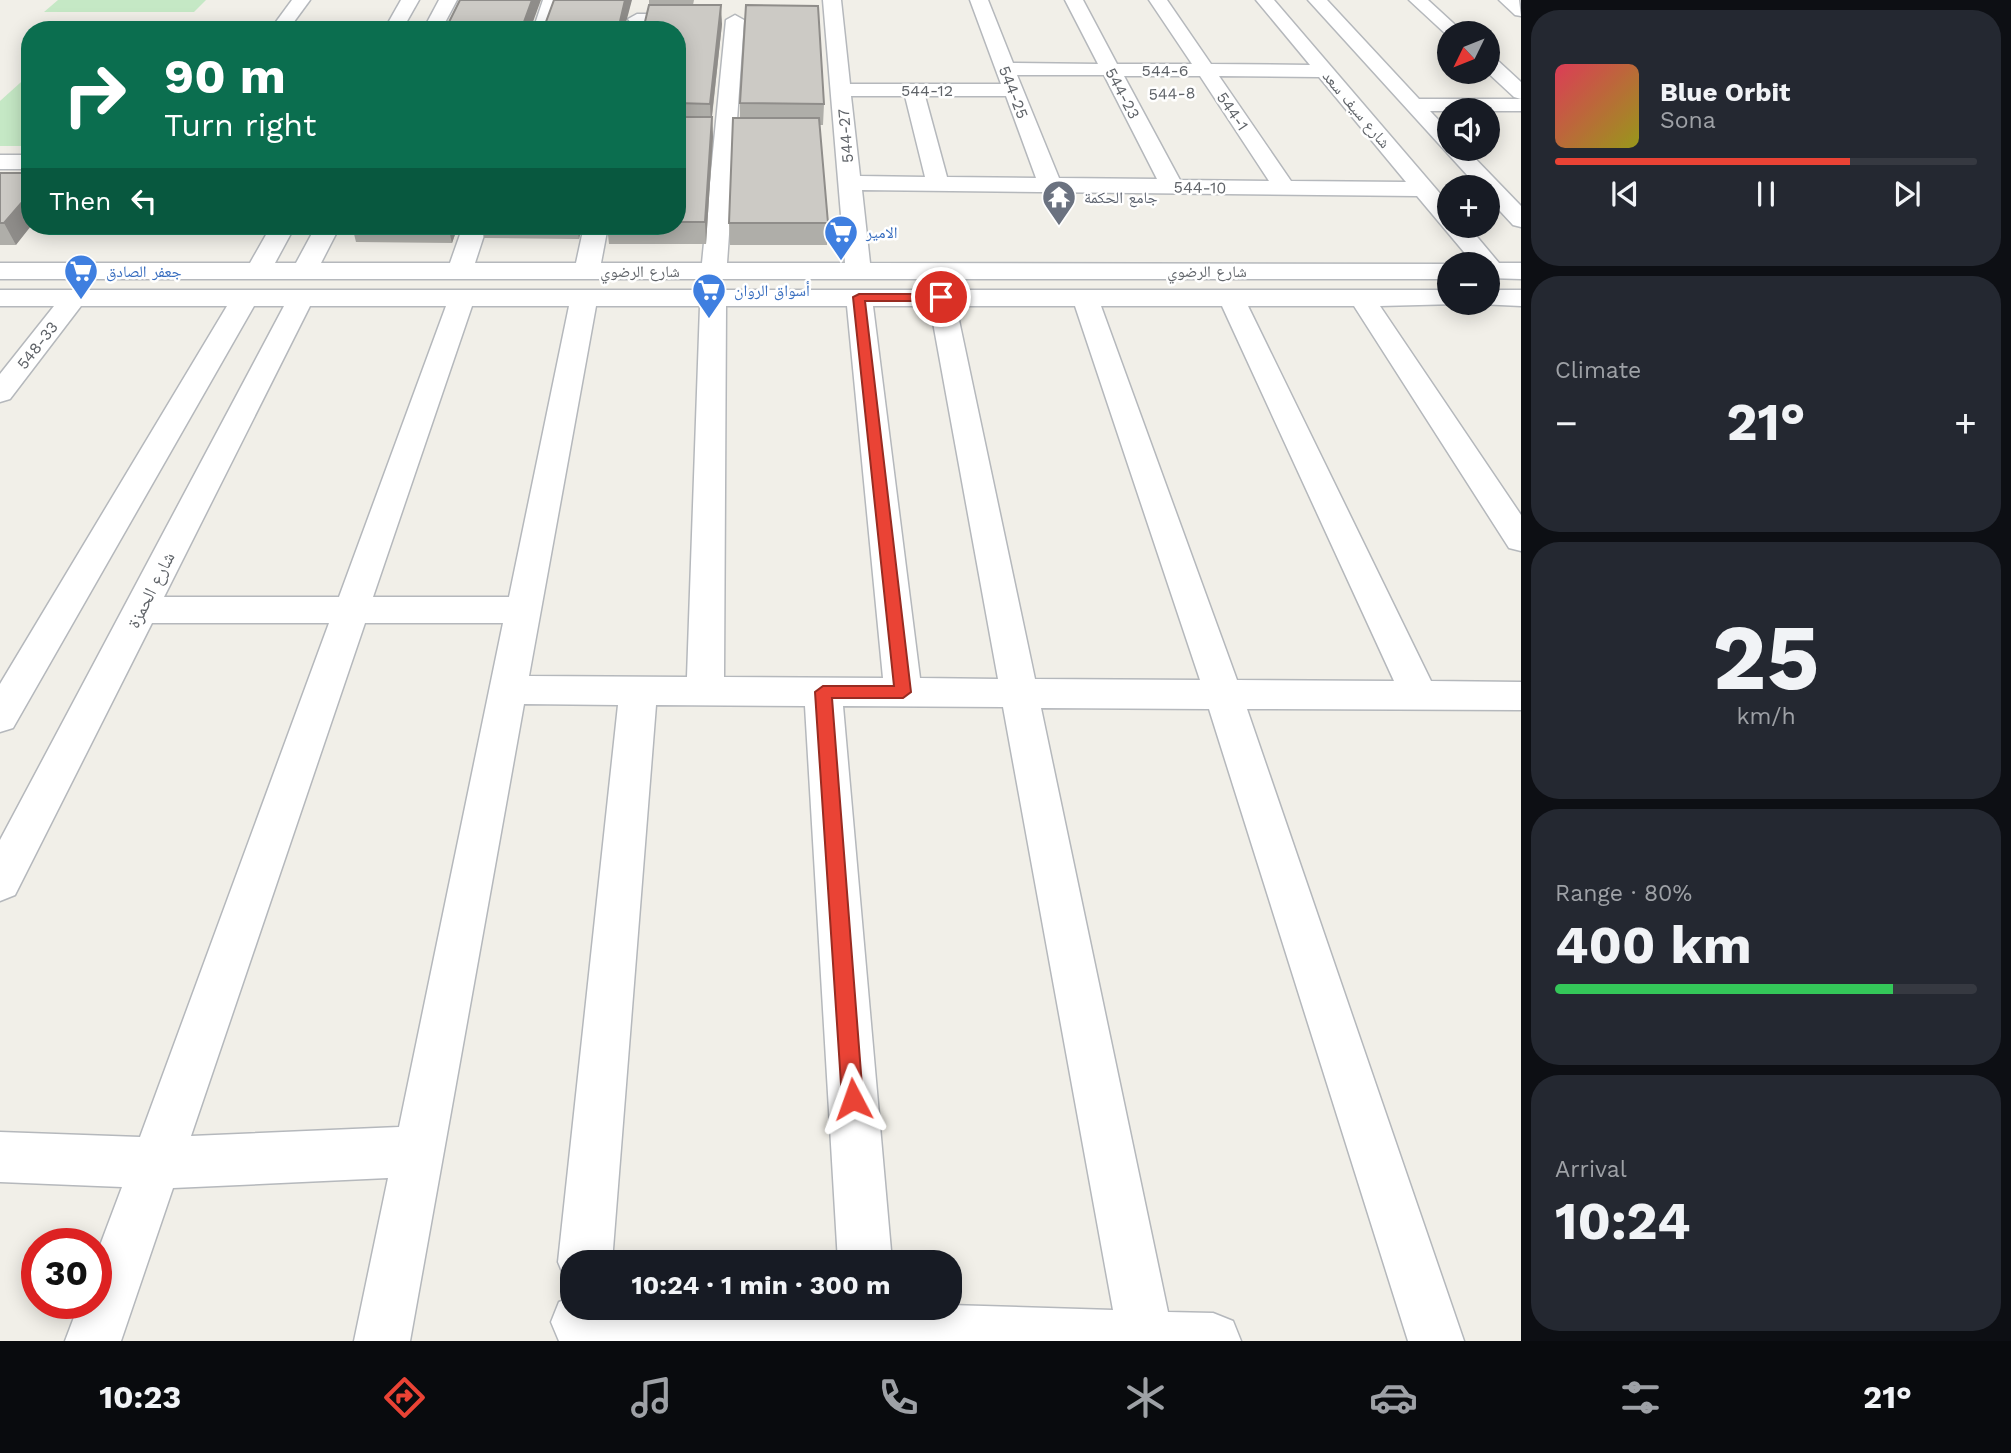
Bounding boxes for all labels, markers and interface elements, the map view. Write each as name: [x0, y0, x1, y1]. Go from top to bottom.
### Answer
north arrow: [1437, 21, 1500, 84]
map controls: [1437, 21, 1500, 315]
text: 90 m: [164, 47, 286, 105]
icon: right: [49, 49, 140, 140]
street label: 544-6: [1142, 61, 1188, 80]
street label: 544-25: [995, 63, 1032, 121]
street label: 544-23: [1101, 64, 1144, 122]
street label: شارع سيف سعد: [1318, 67, 1395, 153]
text: Blue Orbit: [1660, 77, 1790, 107]
street label: 544-12: [901, 81, 953, 100]
street label: 544-8: [1148, 83, 1196, 104]
street label: 544-1: [1213, 88, 1252, 134]
button: sound: [1437, 98, 1500, 161]
text: Turn right: [164, 106, 316, 144]
text: Sona: [1660, 107, 1716, 134]
street label: 544-27: [834, 108, 857, 164]
button: +: [1437, 175, 1500, 238]
icon: previous: [1606, 175, 1644, 213]
icon: pause: [1747, 175, 1785, 213]
icon: next: [1888, 175, 1926, 213]
temple icon: جامع الحكمة: [1040, 178, 1078, 227]
street label: 544-10: [1174, 178, 1226, 197]
icon: left: [125, 182, 163, 220]
text: Then: [49, 186, 111, 216]
place label: جامع الحكمة: [1084, 188, 1158, 208]
supermarket icon: الامير: [822, 213, 860, 262]
place label: الامير: [865, 223, 898, 242]
supermarket icon: جعفر الصادق: [62, 252, 100, 301]
button: −: [1437, 252, 1500, 315]
place label: جعفر الصادق: [106, 262, 182, 282]
street label: شارع الرضوي: [600, 262, 680, 284]
street label: شارع الرضوي: [1167, 262, 1247, 284]
pin: [911, 267, 971, 327]
supermarket icon: أسواق الروان: [690, 271, 728, 320]
icon: arrive: [922, 278, 960, 316]
place label: أسواق الروان: [734, 281, 810, 301]
street label: 548-33: [13, 318, 62, 373]
text: Climate: [1555, 357, 1641, 384]
text: 21°: [1726, 392, 1806, 453]
text: −: [1555, 401, 1578, 445]
text: +: [1954, 401, 1977, 445]
street label: شارع الحمزة: [122, 548, 180, 632]
text: 25: [1712, 604, 1820, 711]
text: km/h: [1736, 703, 1796, 730]
text: Range · 80%: [1555, 880, 1692, 907]
text: 400 km: [1555, 915, 1752, 976]
position arrow: [816, 1062, 890, 1136]
text: Arrival: [1555, 1156, 1627, 1183]
text: 10:24: [1555, 1191, 1691, 1252]
speed limit sign: 30: [21, 1228, 112, 1319]
text: 10:24 · 1 min · 300 m: [631, 1270, 891, 1300]
icon: directions: [380, 1373, 429, 1422]
icon: music: [627, 1373, 676, 1422]
icon: phone: [874, 1373, 923, 1422]
icon: climate: [1121, 1373, 1170, 1422]
icon: car: [1369, 1373, 1418, 1422]
icon: filters: [1616, 1373, 1665, 1422]
text: 10:23: [99, 1378, 181, 1416]
text: 21°: [1863, 1378, 1912, 1416]

